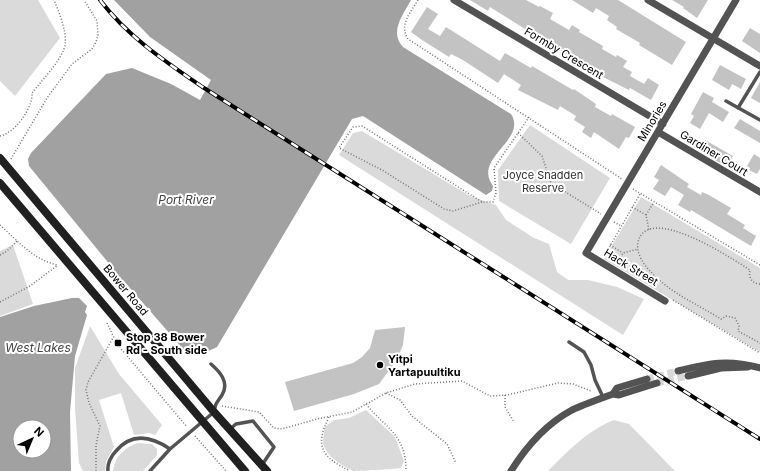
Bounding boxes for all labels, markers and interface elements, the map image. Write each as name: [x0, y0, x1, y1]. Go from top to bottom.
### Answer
street label: Formby Crescent: [522, 24, 606, 82]
street label: Minories: [634, 98, 670, 144]
street label: Gardiner Court: [677, 127, 751, 179]
park label: Joyce Snadden Reserve: [503, 168, 583, 195]
water label: Port River: [158, 192, 214, 207]
street label: Hack Street: [601, 245, 661, 289]
street label: Bower Road: [101, 262, 151, 318]
place label: Stop 38 Bower Rd - South side: [126, 330, 208, 357]
marker: Stop 38 Bower Rd - South side: [113, 338, 123, 348]
water label: West Lakes: [5, 340, 71, 355]
place label: Yitpi Yartapuultiku: [388, 352, 461, 379]
marker: Yitpi Yartapuultiku: [375, 360, 385, 370]
north arrow: [12, 419, 52, 459]
text: N: [31, 424, 47, 440]

